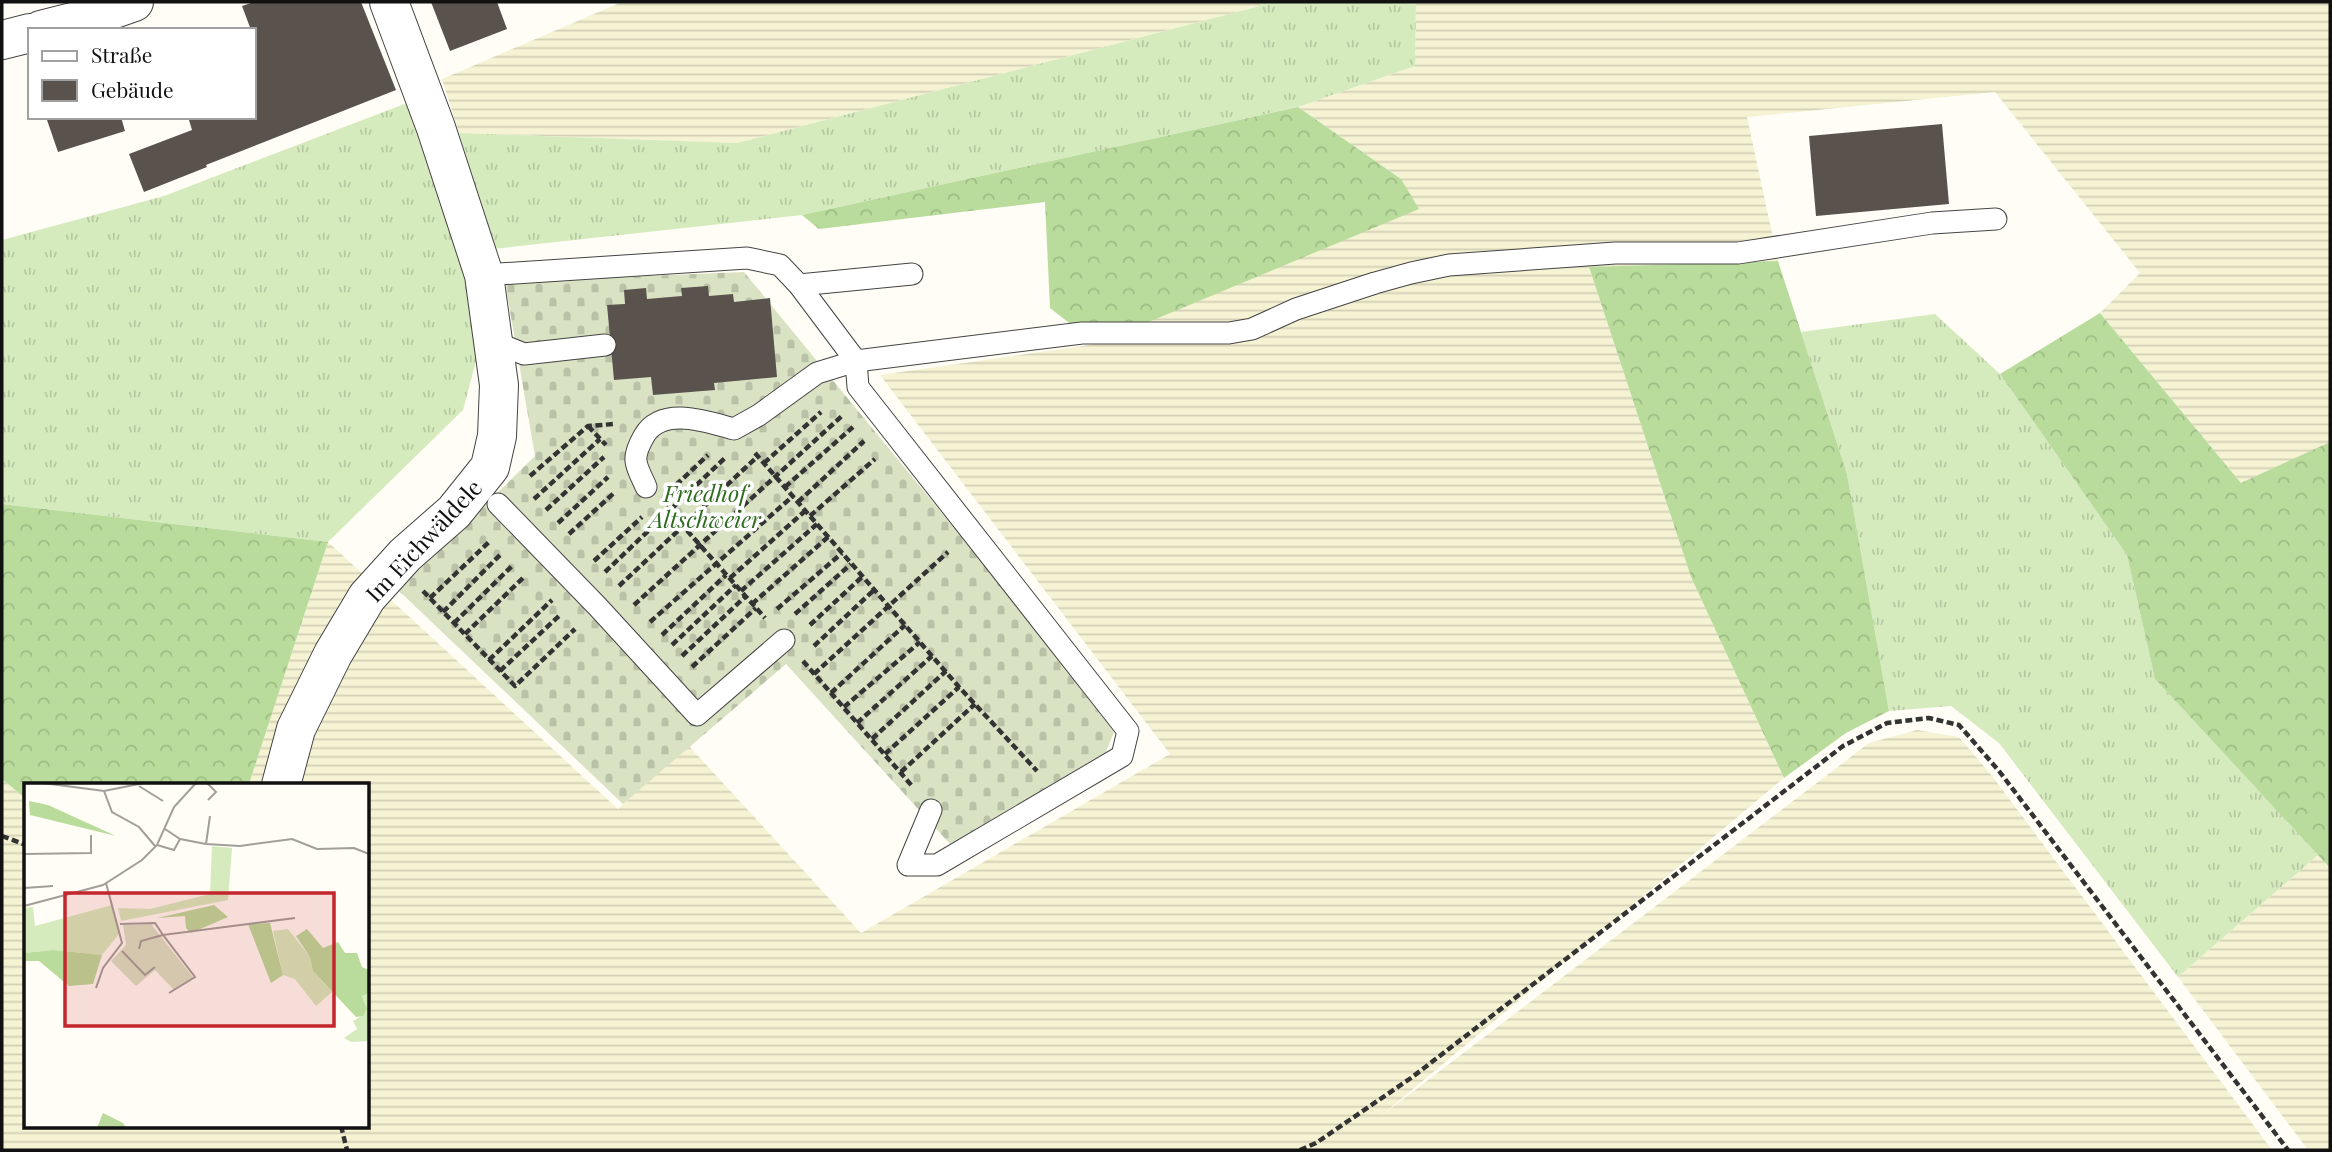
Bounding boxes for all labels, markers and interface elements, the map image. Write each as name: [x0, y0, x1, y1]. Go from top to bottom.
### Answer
legend: [28, 28, 256, 119]
text: Straße: [91, 40, 152, 68]
text: Gebäude: [91, 75, 174, 103]
street label: Im Eichwäldele: [358, 472, 488, 608]
park label: Friedhof Altschweier: [647, 477, 762, 534]
inset map: [24, 783, 369, 1128]

